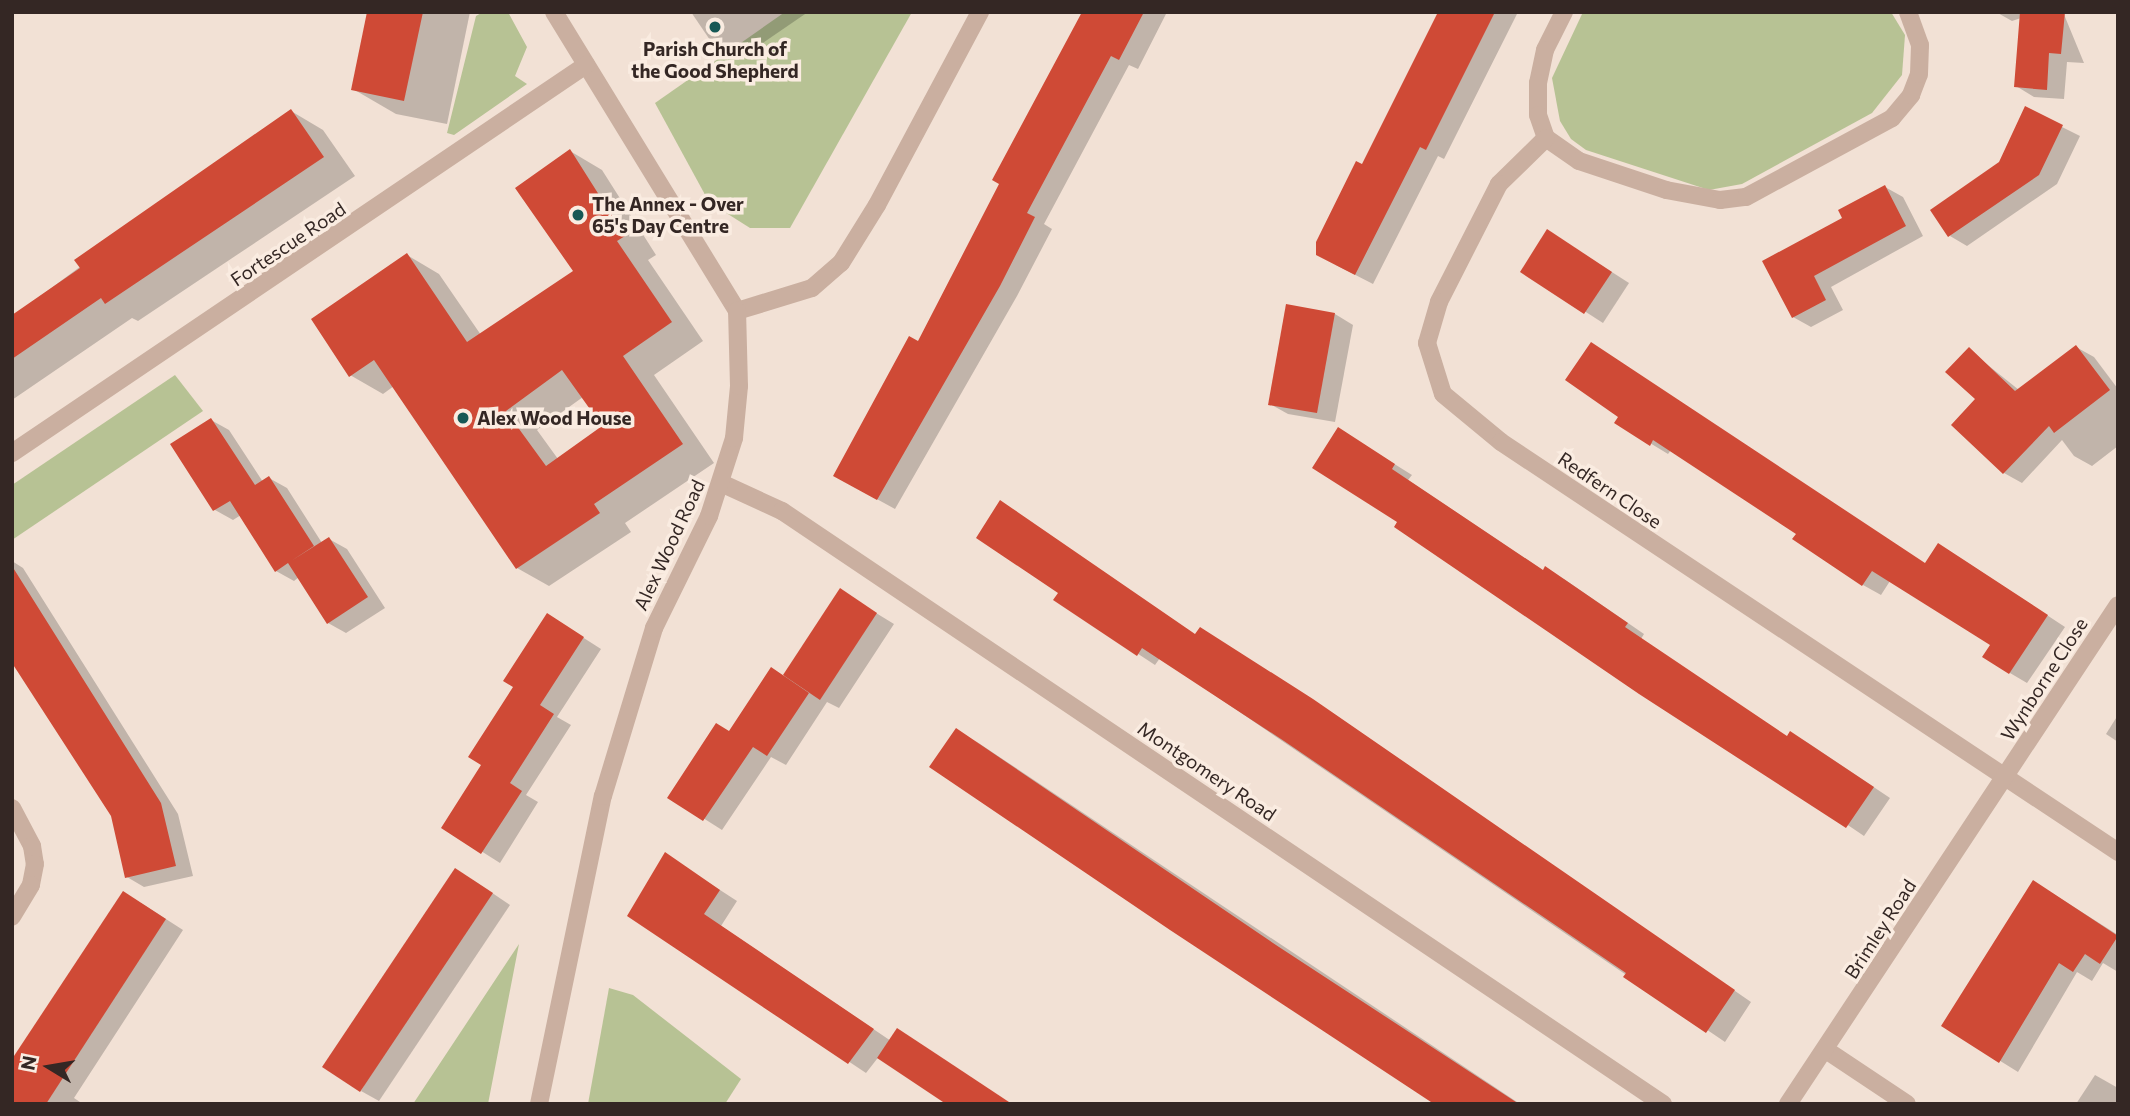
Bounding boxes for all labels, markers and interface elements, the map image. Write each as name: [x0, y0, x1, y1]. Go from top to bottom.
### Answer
marker: Parish Church of the Good Shepherd: [707, 19, 723, 35]
place label: Parish Church of the Good Shepherd: [631, 38, 799, 82]
place label: The Annex - Over 65's Day Centre: [592, 193, 744, 237]
street label: Fortescue Road: [226, 197, 350, 291]
marker: The Annex - Over 65's Day Centre: [570, 207, 586, 223]
place label: Alex Wood House: [477, 407, 632, 429]
marker: Alex Wood House: [455, 410, 471, 426]
street label: Redfern Close: [1554, 447, 1666, 533]
street label: Alex Wood Road: [629, 476, 709, 614]
street label: Wynborne Close: [1996, 613, 2092, 745]
street label: Montgomery Road: [1134, 716, 1280, 826]
street label: Brimley Road: [1839, 875, 1921, 983]
north arrow: [14, 1032, 84, 1102]
text: N: [15, 1054, 41, 1072]

